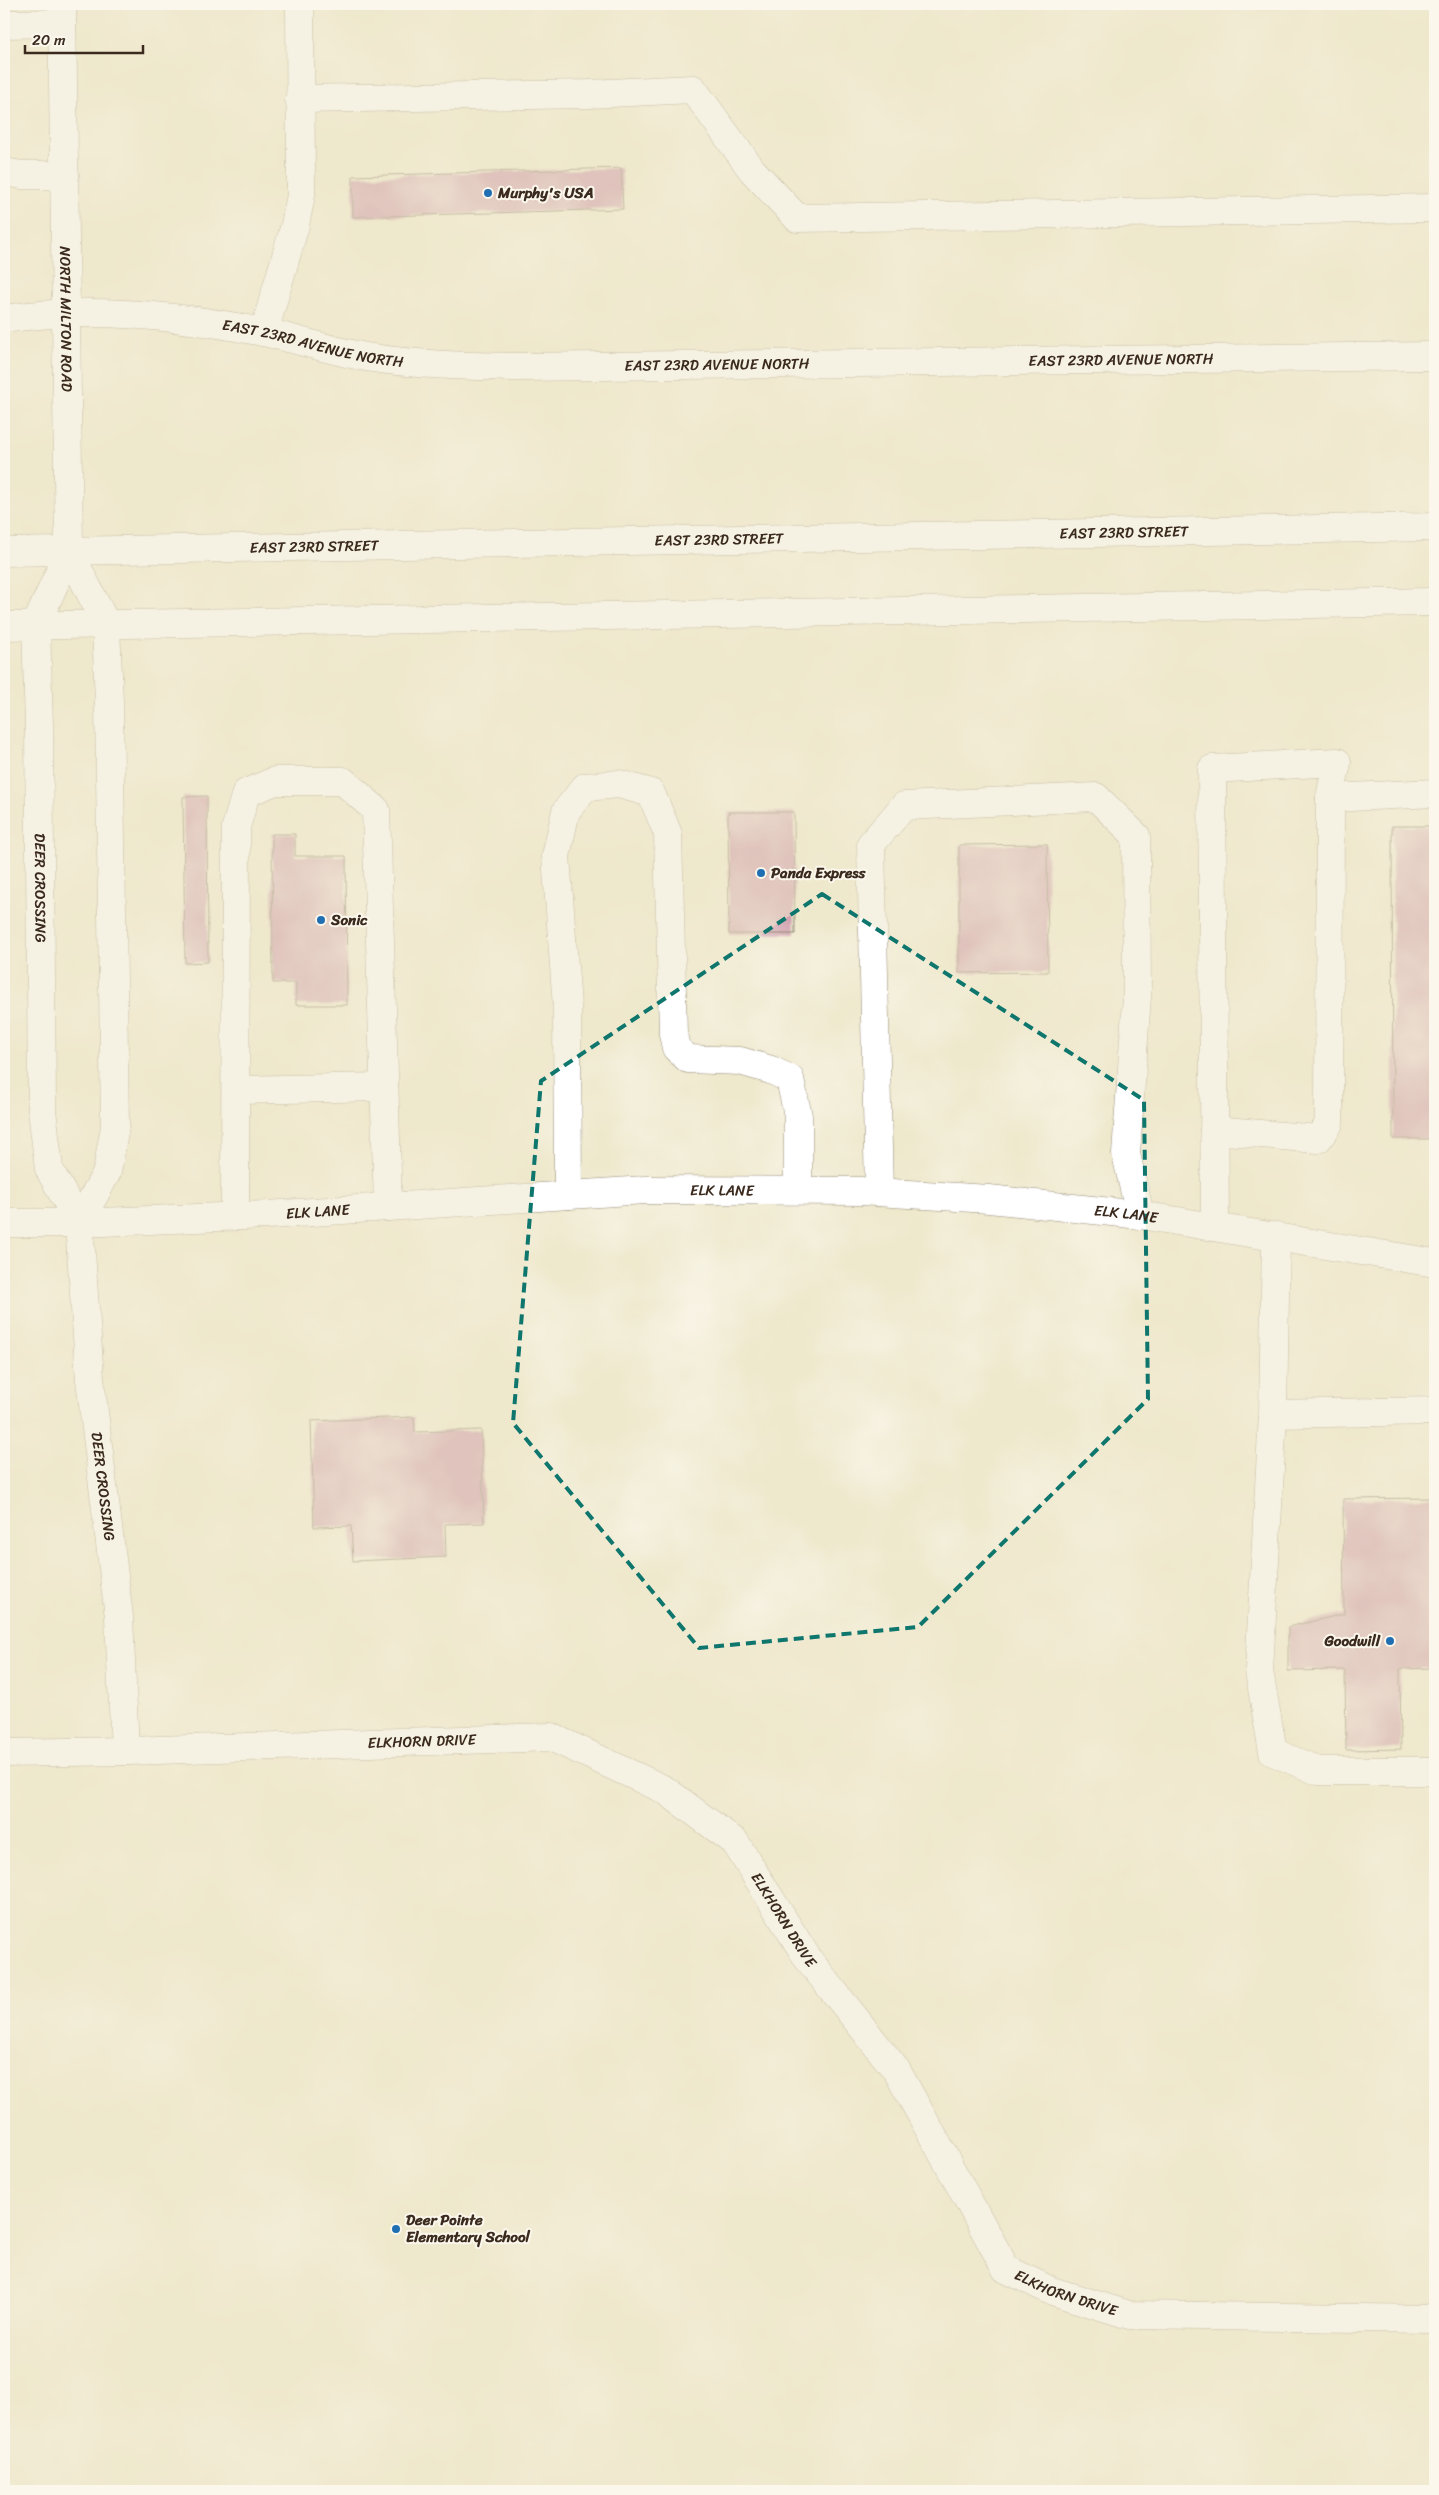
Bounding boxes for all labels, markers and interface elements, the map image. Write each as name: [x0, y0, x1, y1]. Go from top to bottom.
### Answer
scale bar: [25, 22, 142, 54]
text: 20 m: [32, 27, 66, 53]
place label: Murphy's USA: [497, 180, 594, 206]
marker: Murphy's USA: [482, 187, 494, 199]
street label: NORTH MILTON ROAD: [52, 246, 80, 392]
street label: EAST 23RD AVENUE NORTH: [220, 312, 405, 375]
street label: EAST 23RD AVENUE NORTH: [1028, 346, 1214, 374]
street label: EAST 23RD AVENUE NORTH: [624, 350, 810, 379]
street label: EAST 23RD STREET: [1059, 518, 1189, 547]
street label: EAST 23RD STREET: [654, 525, 785, 554]
street label: EAST 23RD STREET: [249, 532, 380, 561]
street label: DEER CROSSING: [27, 833, 54, 943]
place label: Panda Express: [771, 860, 866, 886]
marker: Panda Express: [755, 867, 767, 879]
place label: Sonic: [330, 907, 368, 933]
marker: Sonic: [315, 914, 327, 926]
street label: ELK LANE: [690, 1177, 756, 1204]
street label: ELK LANE: [285, 1196, 352, 1227]
street label: ELK LANE: [1093, 1197, 1161, 1231]
street label: DEER CROSSING: [84, 1431, 123, 1543]
place label: Goodwill: [1323, 1628, 1381, 1654]
marker: Goodwill: [1384, 1635, 1396, 1647]
street label: ELKHORN DRIVE: [367, 1726, 478, 1756]
street label: ELKHORN DRIVE: [744, 1867, 824, 1975]
place label: Deer Pointe Elementary School: [406, 2207, 531, 2250]
marker: Deer Pointe Elementary School: [390, 2223, 402, 2235]
street label: ELKHORN DRIVE: [1010, 2262, 1122, 2324]

